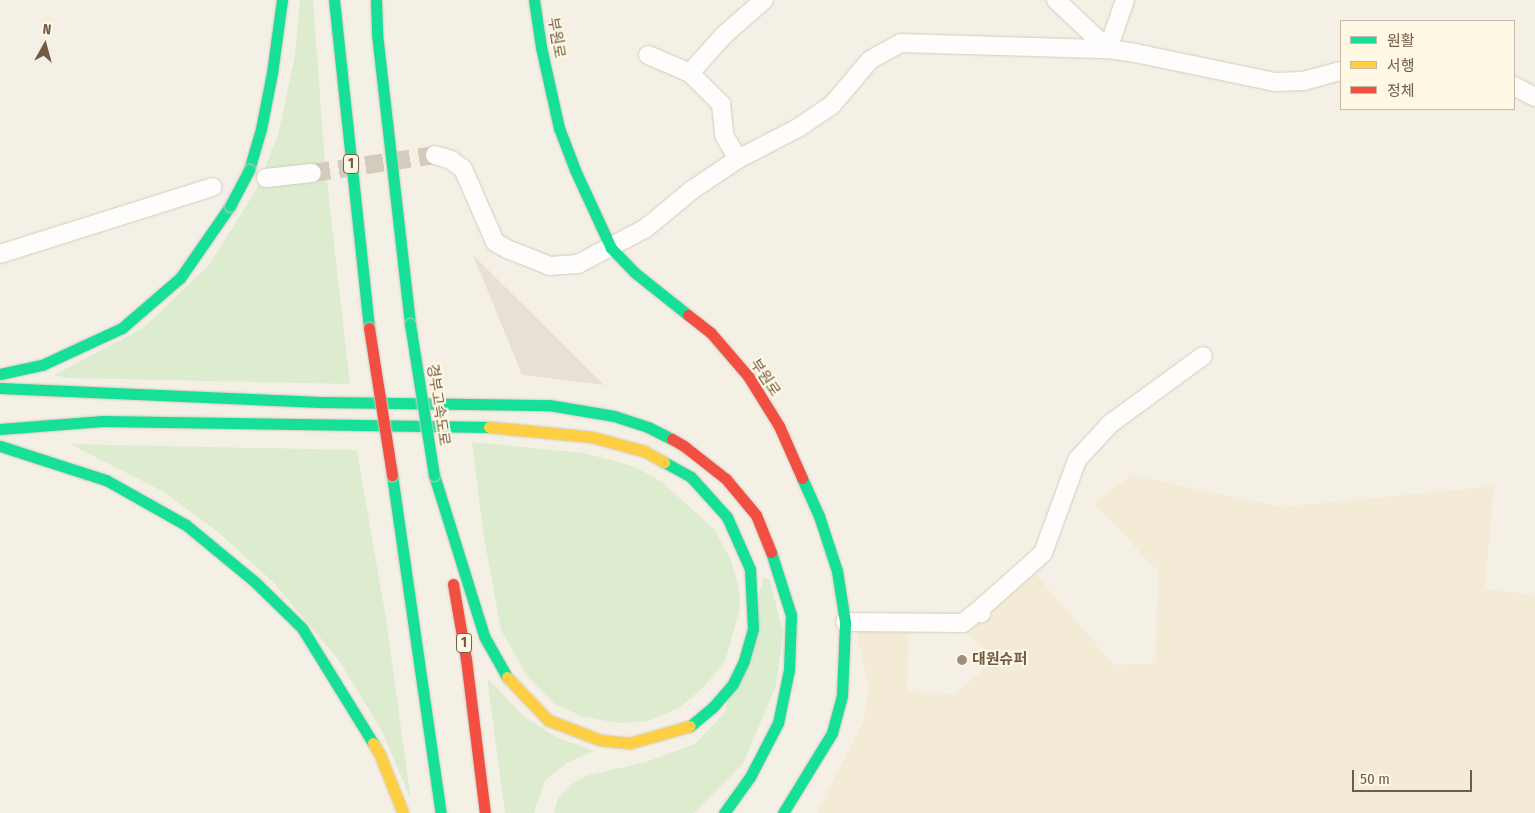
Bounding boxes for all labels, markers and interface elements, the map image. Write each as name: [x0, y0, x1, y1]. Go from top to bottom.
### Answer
street label: 부원로: [544, 16, 568, 60]
north arrow: [20, 20, 70, 70]
legend: [1340, 20, 1515, 110]
text: N: [42, 21, 52, 39]
text: 원활: [1387, 32, 1415, 50]
text: 서행: [1387, 57, 1415, 75]
text: 정체: [1387, 82, 1415, 100]
road number: 1: [342, 152, 360, 175]
street label: 부원로: [746, 356, 784, 400]
street label: 경부고속도로: [423, 363, 453, 447]
road number: 1: [455, 632, 473, 654]
place label: 대원슈퍼: [972, 651, 1027, 669]
marker: 대원슈퍼: [956, 654, 968, 666]
scale bar: [1355, 760, 1475, 792]
text: 50 m: [1360, 770, 1390, 788]

